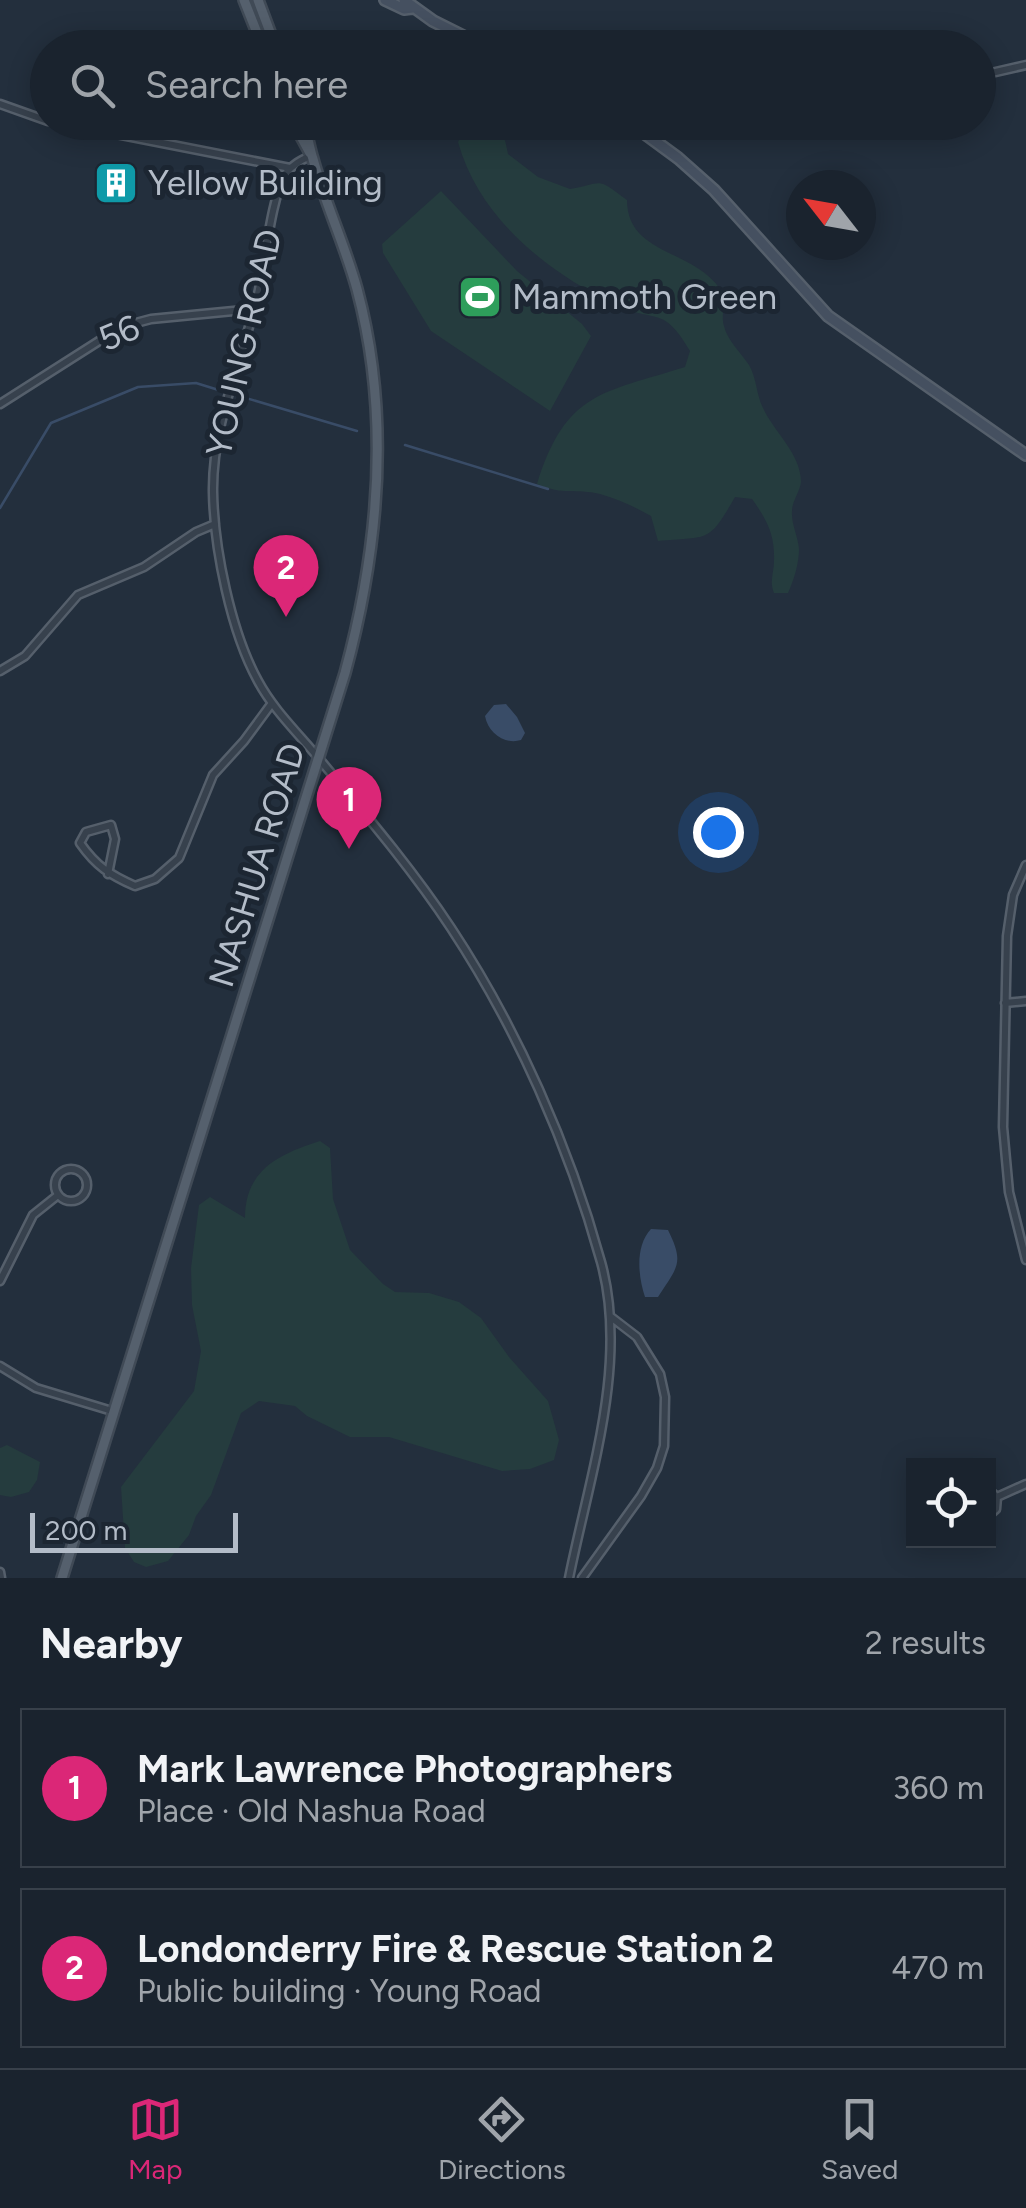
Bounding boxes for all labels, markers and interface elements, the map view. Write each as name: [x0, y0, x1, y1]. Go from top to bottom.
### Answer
search box: [30, 30, 996, 140]
icon: search: [65, 58, 120, 113]
text: Search here: [145, 62, 348, 108]
building icon: Yellow Building: [93, 160, 139, 206]
place label: Yellow Building: [148, 162, 383, 204]
north arrow: [786, 170, 876, 260]
street label: YOUNG ROAD: [197, 225, 291, 461]
sports icon: Mammoth Green: [457, 274, 503, 320]
place label: Mammoth Green: [512, 276, 777, 318]
street label: 56: [92, 306, 146, 360]
pin: 2: [254, 534, 318, 617]
street label: NASHUA ROAD: [200, 738, 314, 992]
pin: 1: [316, 766, 382, 849]
your location: [693, 807, 744, 858]
map controls: [906, 1458, 996, 1548]
button: locate: [906, 1458, 996, 1548]
scale bar: [30, 1508, 238, 1552]
text: 200 m: [45, 1513, 127, 1547]
text: Nearby: [40, 1618, 182, 1669]
text: 2 results: [865, 1624, 986, 1662]
text: Mark Lawrence Photographers: [137, 1746, 672, 1792]
text: 1: [68, 1769, 81, 1807]
text: 360 m: [893, 1769, 984, 1807]
text: Place · Old Nashua Road: [137, 1792, 486, 1830]
text: Londonderry Fire & Rescue Station 2: [137, 1926, 774, 1972]
text: 2: [65, 1949, 84, 1987]
text: 470 m: [891, 1949, 984, 1987]
text: Public building · Young Road: [137, 1972, 542, 2010]
tab: Map: [128, 2092, 183, 2186]
tab: Directions: [438, 2092, 566, 2186]
tab: Saved: [821, 2092, 898, 2186]

